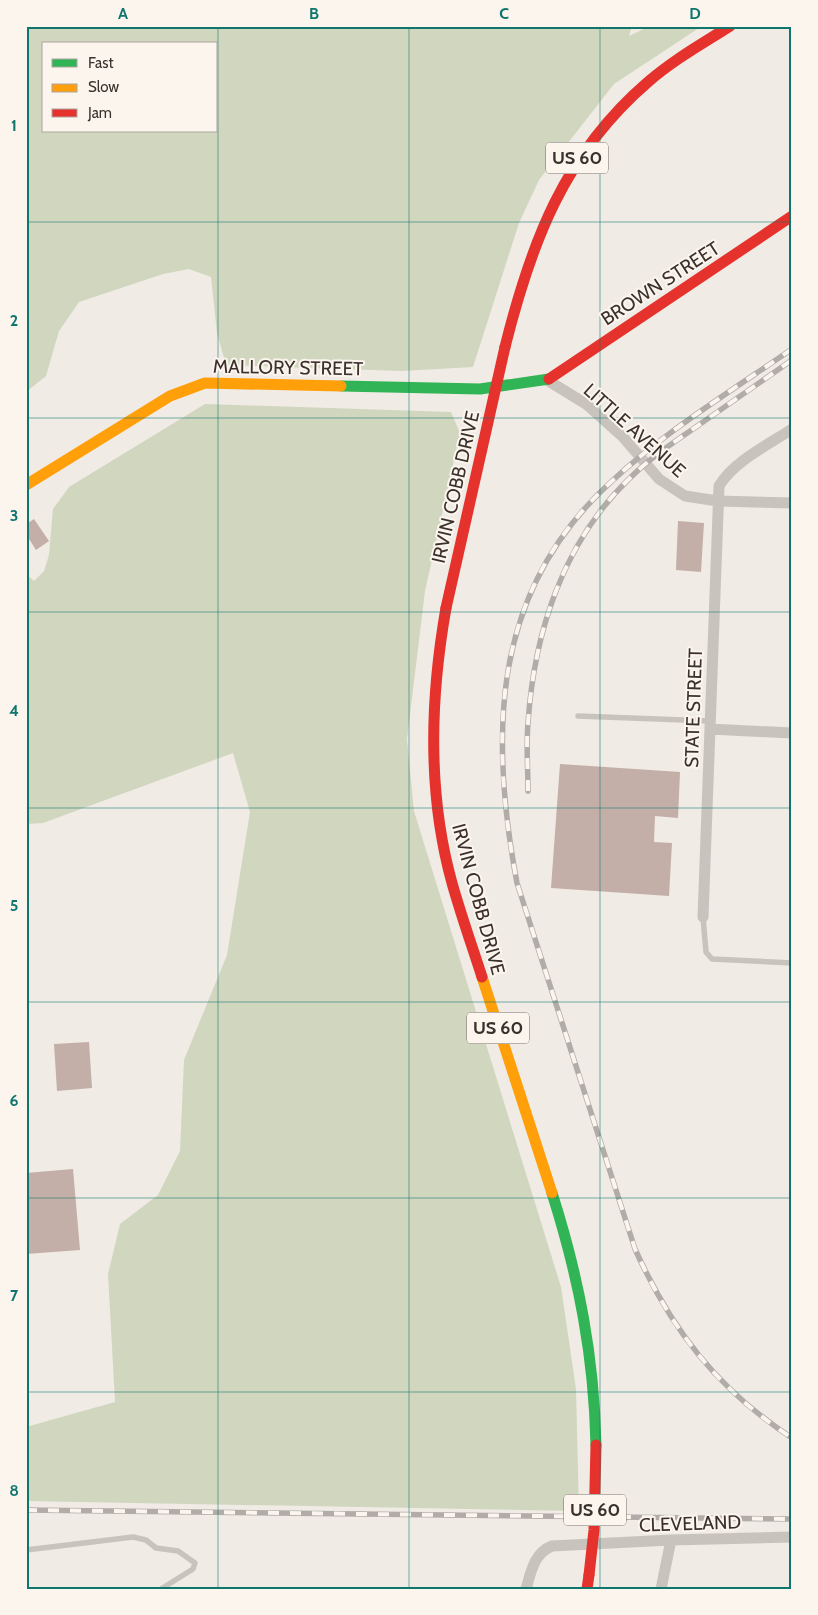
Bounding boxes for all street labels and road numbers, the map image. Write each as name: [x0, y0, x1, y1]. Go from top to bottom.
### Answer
road number: US 60: [546, 142, 608, 174]
street label: BROWN STREET: [597, 237, 724, 330]
street label: MALLORY STREET: [213, 355, 363, 380]
street label: LITTLE AVENUE: [579, 378, 690, 482]
street label: IRVIN COBB DRIVE: [427, 409, 484, 565]
street label: STATE STREET: [680, 648, 707, 768]
street label: IRVIN COBB DRIVE: [447, 821, 510, 977]
road number: US 60: [467, 1012, 529, 1044]
road number: US 60: [564, 1494, 626, 1526]
street label: CLEVELAND: [639, 1510, 742, 1537]

